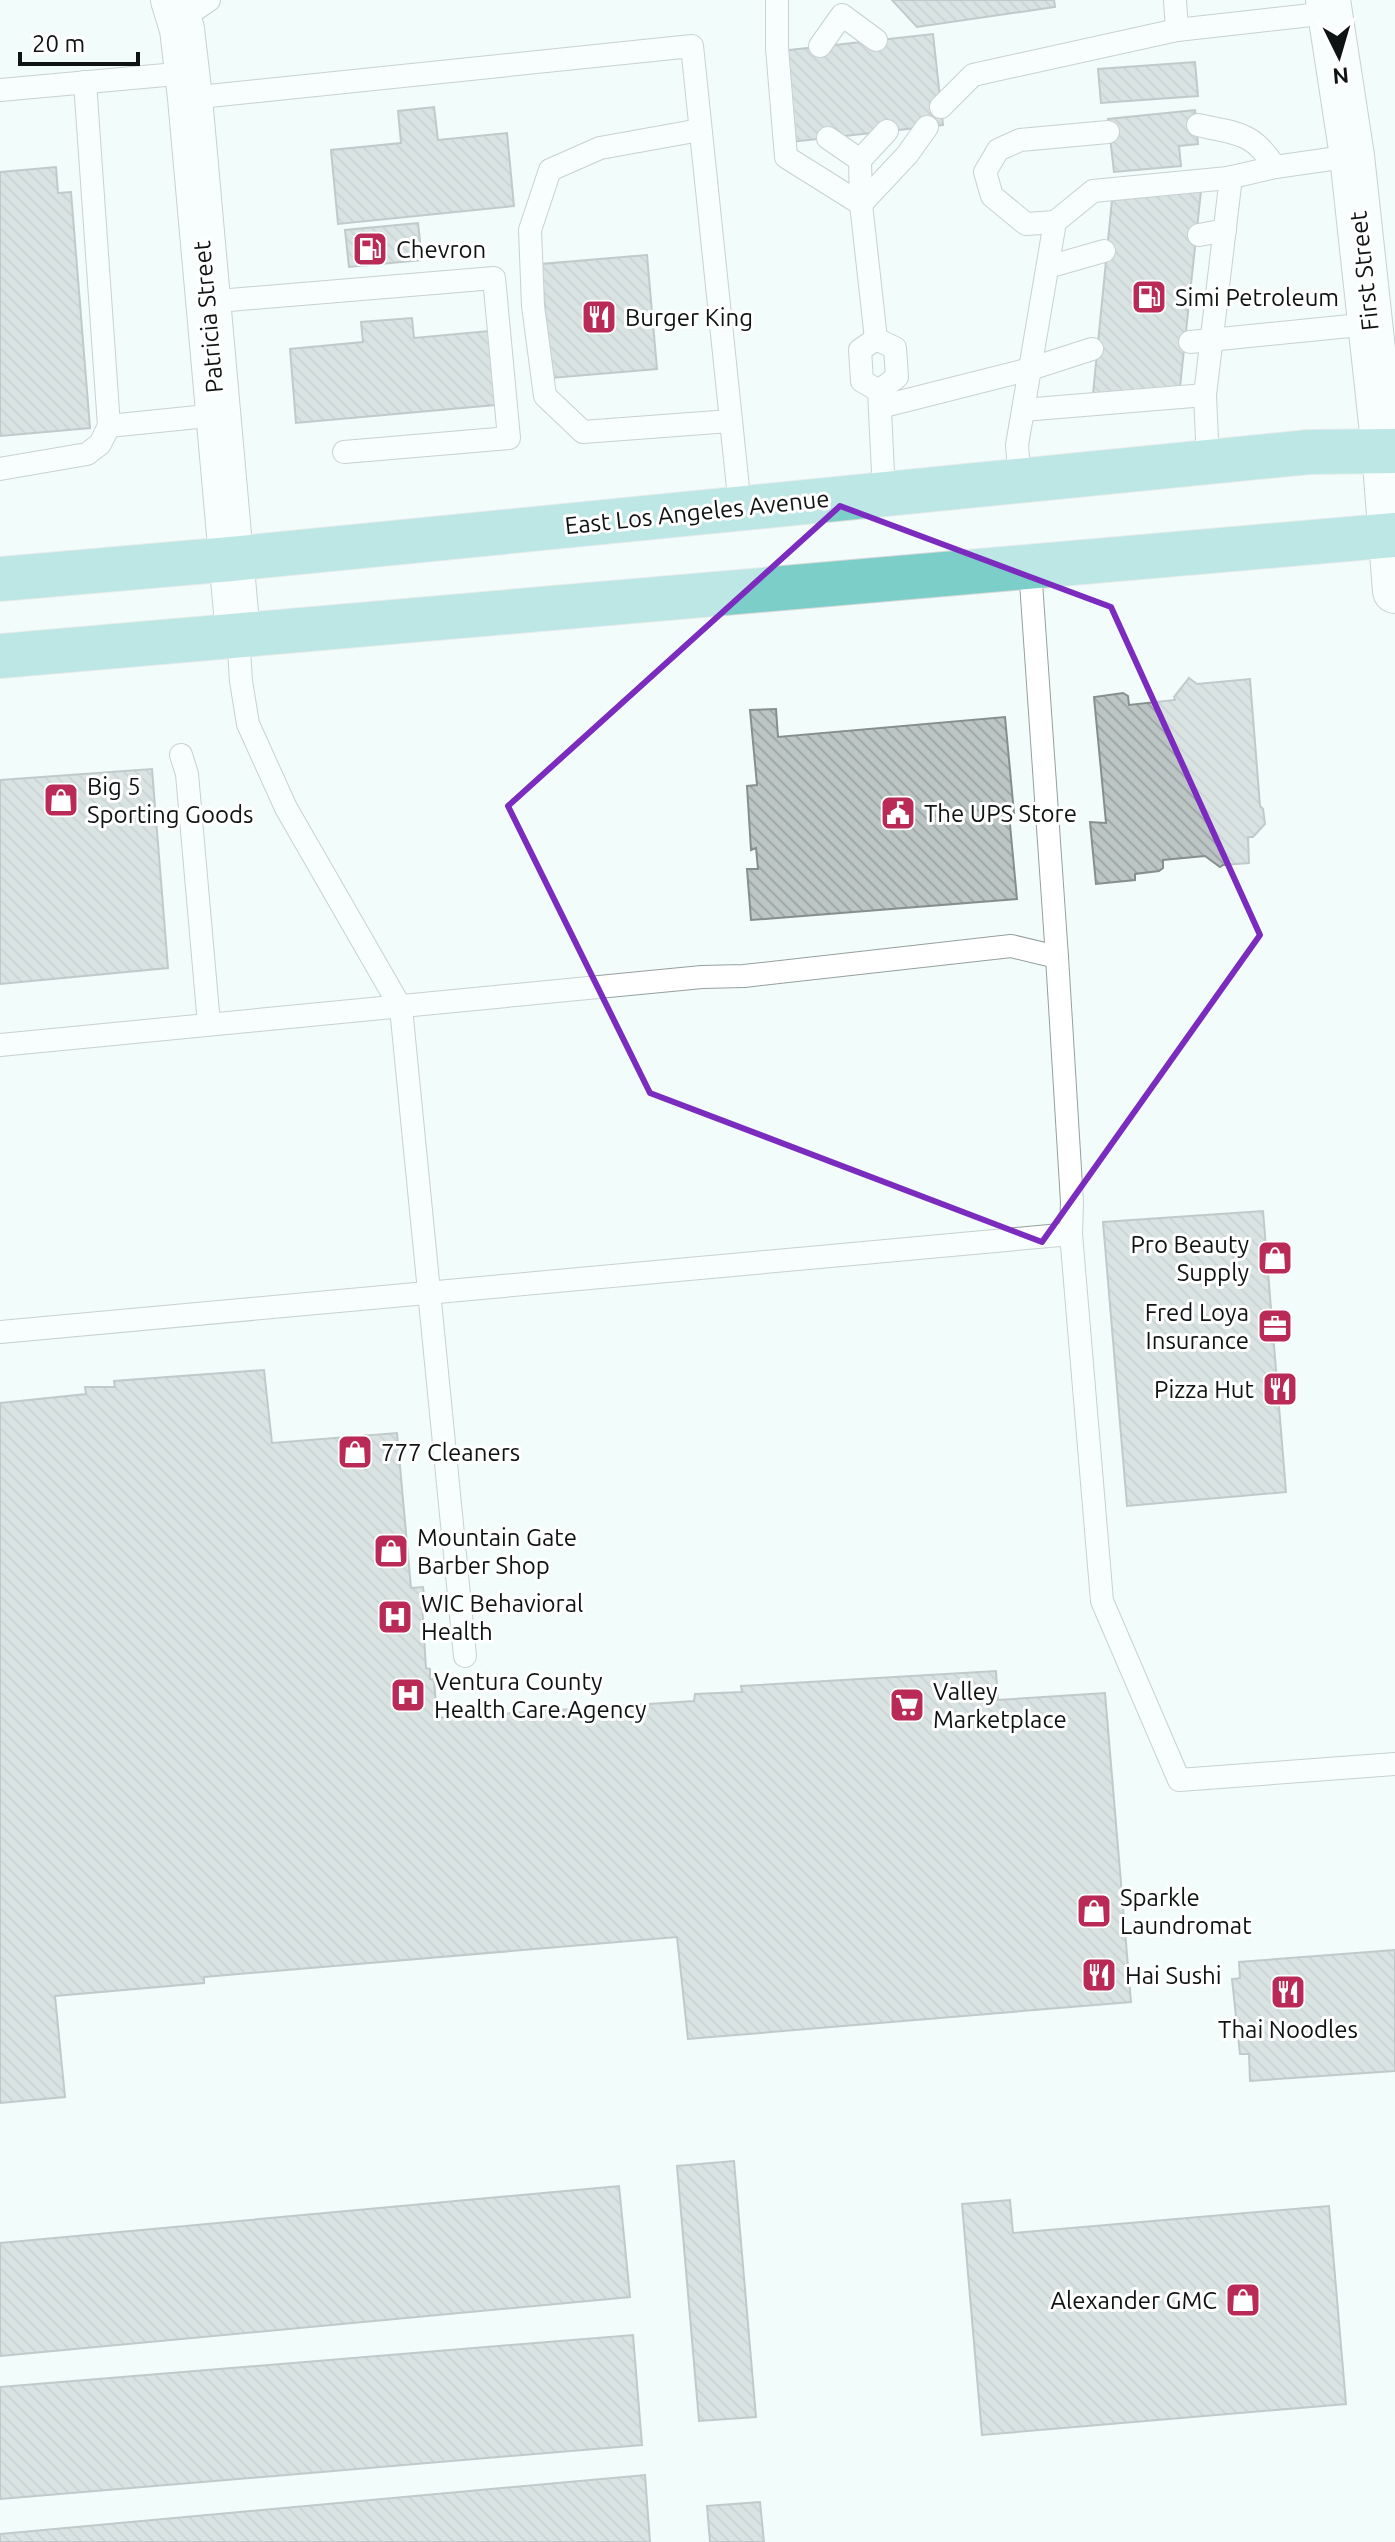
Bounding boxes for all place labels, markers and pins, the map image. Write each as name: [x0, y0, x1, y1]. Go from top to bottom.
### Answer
fuel station icon: Chevron: [351, 230, 389, 268]
place label: Chevron: [396, 236, 486, 263]
fuel station icon: Simi Petroleum: [1130, 278, 1168, 316]
place label: Simi Petroleum: [1175, 284, 1339, 311]
restaurant icon: Burger King: [580, 298, 618, 336]
place label: Burger King: [625, 304, 753, 331]
place label: Big 5 Sporting Goods: [87, 773, 253, 828]
shop icon: Big 5 Sporting Goods: [42, 781, 80, 819]
public building icon: The UPS Store: [879, 794, 917, 832]
place label: The UPS Store: [924, 800, 1077, 827]
place label: Pro Beauty Supply: [1130, 1231, 1249, 1286]
shop icon: Pro Beauty Supply: [1256, 1239, 1294, 1277]
place label: Fred Loya Insurance: [1145, 1299, 1249, 1354]
office icon: Fred Loya Insurance: [1256, 1307, 1294, 1345]
restaurant icon: Pizza Hut: [1261, 1370, 1299, 1408]
place label: Pizza Hut: [1154, 1376, 1255, 1403]
shop icon: 777 Cleaners: [336, 1433, 374, 1471]
place label: 777 Cleaners: [381, 1439, 520, 1466]
place label: Mountain Gate Barber Shop: [417, 1524, 577, 1579]
shop icon: Mountain Gate Barber Shop: [372, 1532, 410, 1570]
place label: WIC Behavioral Health: [421, 1590, 583, 1645]
hospital icon: WIC Behavioral Health: [376, 1598, 414, 1636]
place label: Ventura County Health Care.Agency: [434, 1668, 647, 1723]
hospital icon: Ventura County Health Care.Agency: [389, 1676, 427, 1714]
place label: Valley Marketplace: [933, 1678, 1067, 1733]
supermarket icon: Valley Marketplace: [888, 1686, 926, 1724]
place label: Sparkle Laundromat: [1120, 1884, 1252, 1939]
shop icon: Sparkle Laundromat: [1075, 1892, 1113, 1930]
restaurant icon: Hai Sushi: [1080, 1956, 1118, 1994]
place label: Hai Sushi: [1125, 1962, 1222, 1989]
restaurant icon: Thai Noodles: [1269, 1973, 1307, 2011]
place label: Thai Noodles: [1218, 2016, 1358, 2043]
shop icon: Alexander GMC: [1224, 2281, 1262, 2319]
place label: Alexander GMC: [1050, 2287, 1217, 2314]

